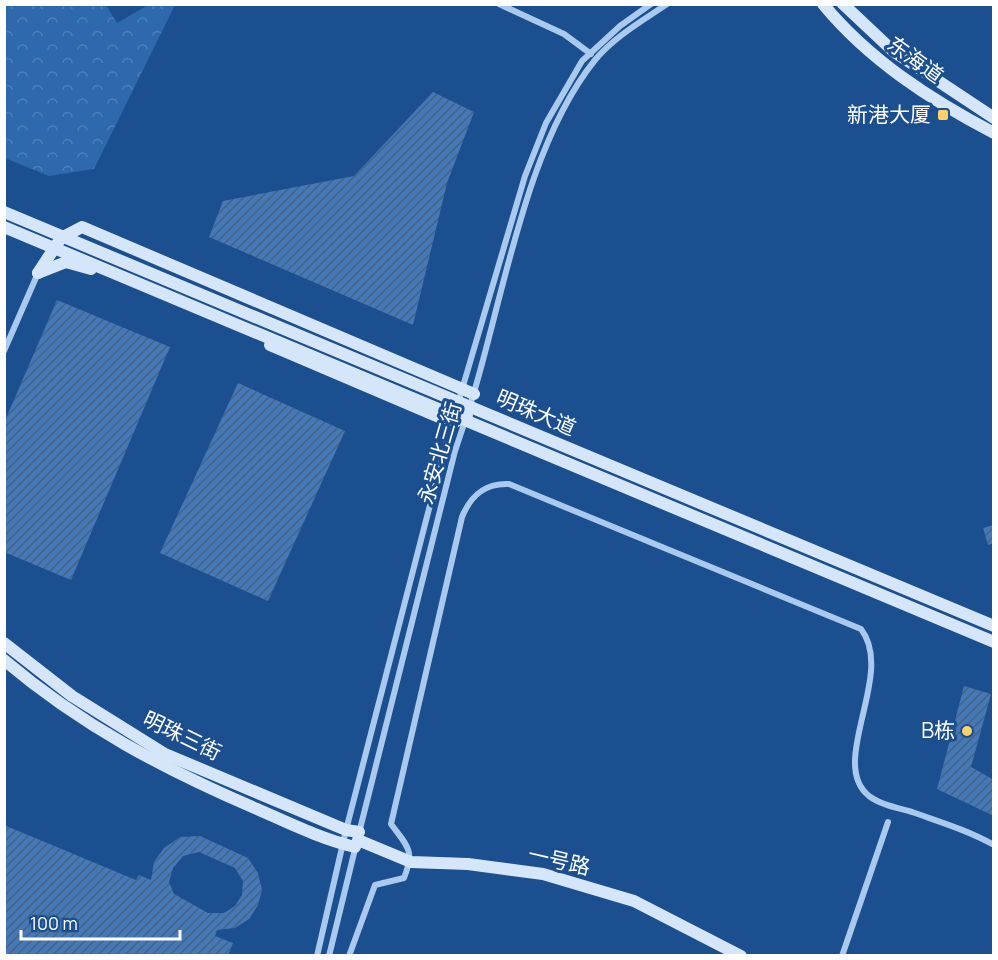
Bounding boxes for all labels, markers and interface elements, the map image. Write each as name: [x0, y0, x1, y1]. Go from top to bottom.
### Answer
street label: 东海道: [882, 29, 949, 89]
place label: 新港大厦: [847, 100, 931, 128]
marker: 新港大厦: [936, 108, 950, 122]
street label: 明珠大道: [492, 383, 581, 441]
street label: 永安北三街: [411, 398, 467, 507]
street label: 明珠三街: [139, 704, 226, 766]
place label: B栋: [921, 716, 955, 744]
marker: B栋: [960, 724, 974, 738]
street label: 一号路: [525, 839, 593, 881]
scale bar: [21, 903, 180, 941]
text: 100 m: [30, 911, 78, 935]

